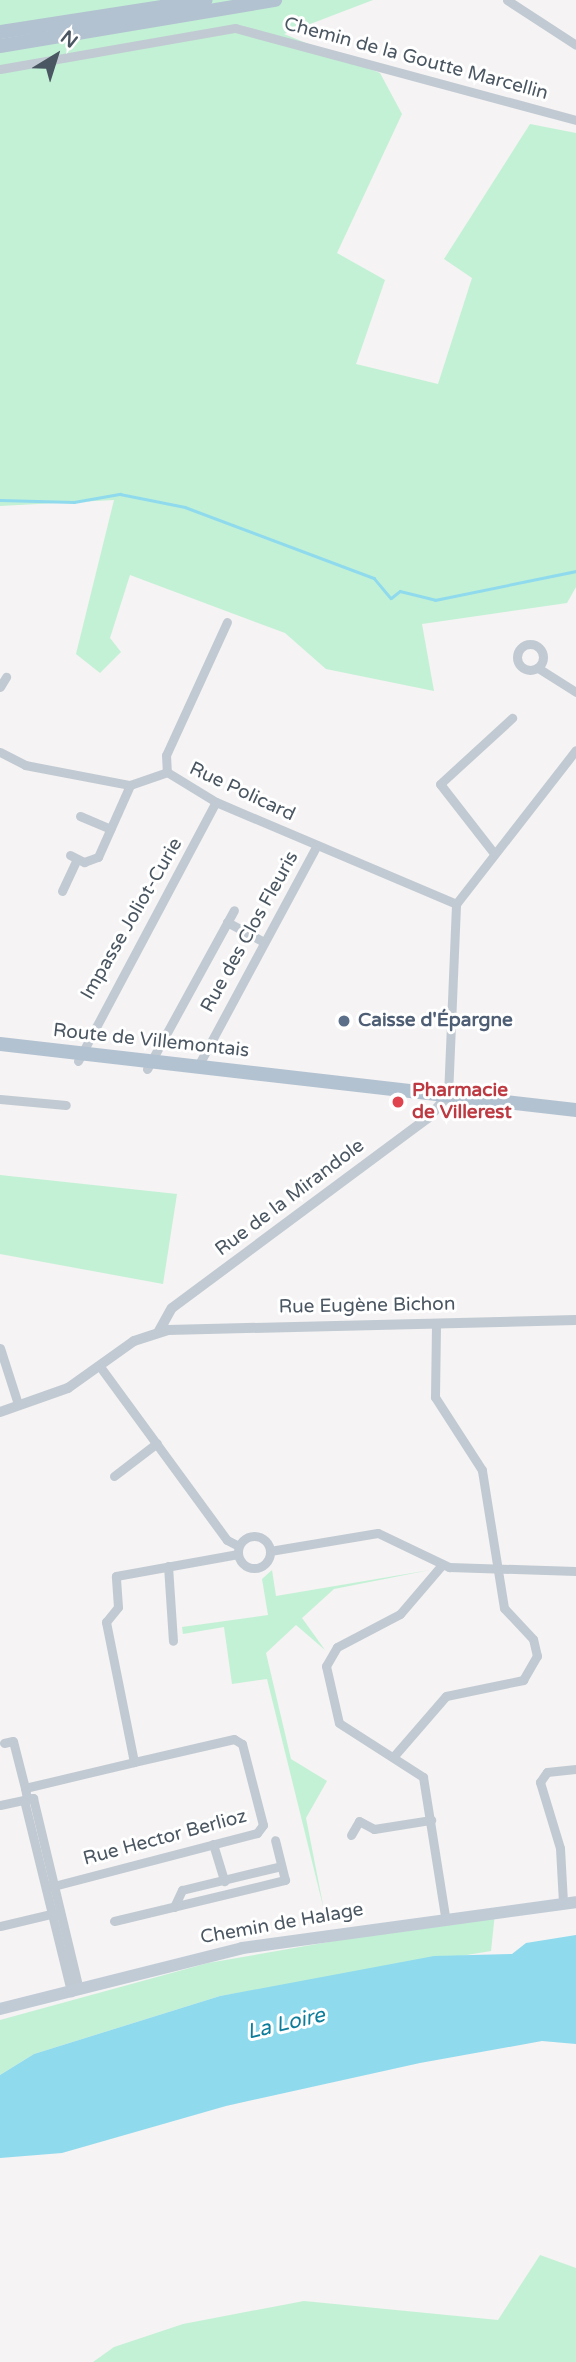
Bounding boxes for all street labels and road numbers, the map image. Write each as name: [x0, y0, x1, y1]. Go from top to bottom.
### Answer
street label: Chemin de la Goutte Marcellin: [281, 13, 551, 105]
street label: Rue Policard: [185, 758, 299, 826]
street label: Impasse Joliot-Curie: [76, 834, 188, 1004]
street label: Rue des Clos Fleuris: [196, 847, 304, 1017]
street label: Route de Villemontais: [52, 1019, 250, 1063]
street label: Rue de la Mirandole: [211, 1135, 369, 1261]
street label: Rue Eugène Bichon: [278, 1293, 456, 1319]
street label: Rue Hector Berlioz: [81, 1805, 249, 1871]
street label: Chemin de Halage: [199, 1898, 365, 1950]

